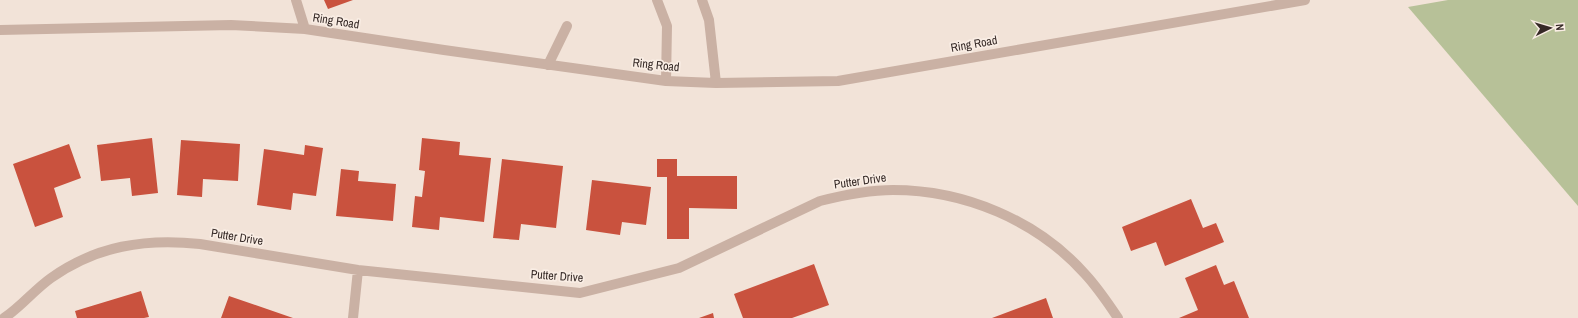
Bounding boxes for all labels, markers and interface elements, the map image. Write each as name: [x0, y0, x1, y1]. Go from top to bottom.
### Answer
north arrow: [1530, 8, 1570, 48]
street label: Ring Road: [312, 9, 360, 33]
text: N: [1553, 23, 1567, 31]
street label: Ring Road: [949, 32, 999, 56]
street label: Ring Road: [632, 55, 680, 75]
street label: Putter Drive: [833, 169, 887, 193]
street label: Putter Drive: [210, 225, 264, 249]
street label: Putter Drive: [530, 266, 584, 286]

